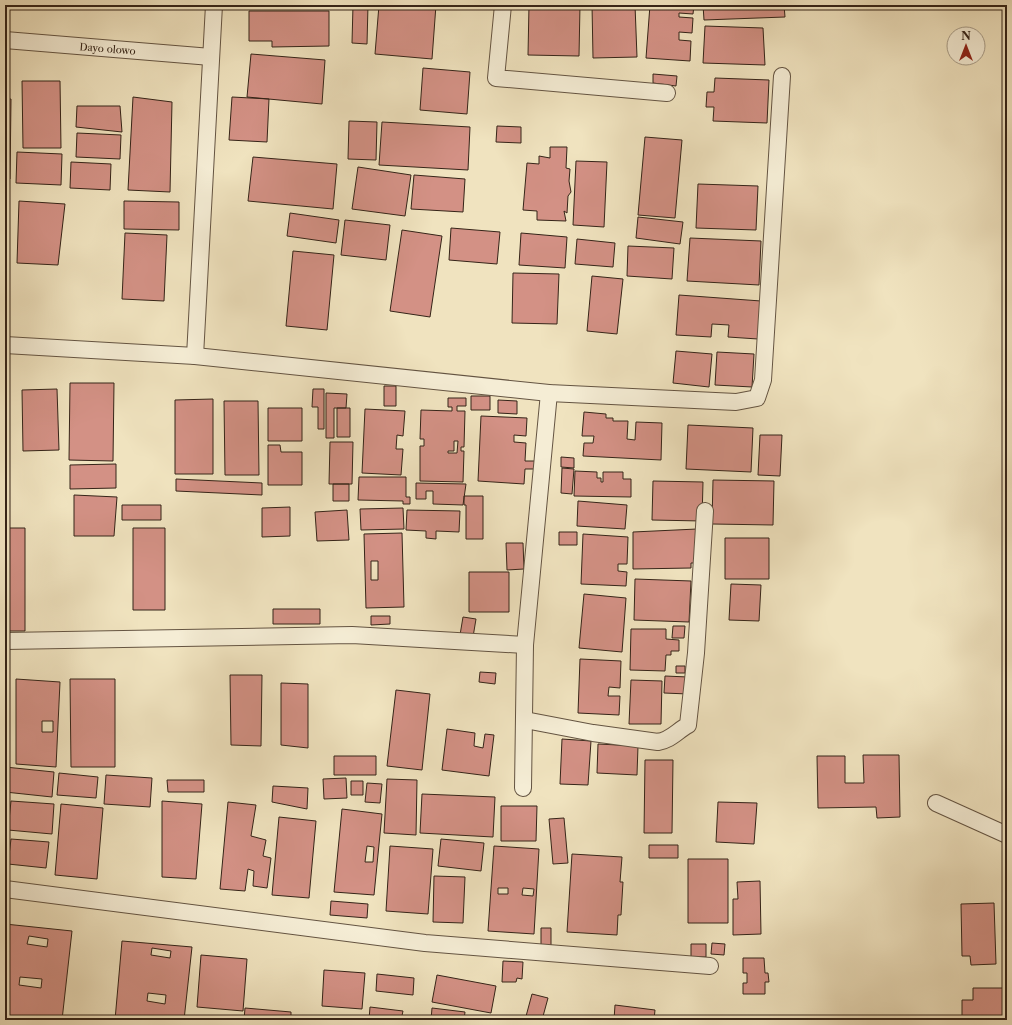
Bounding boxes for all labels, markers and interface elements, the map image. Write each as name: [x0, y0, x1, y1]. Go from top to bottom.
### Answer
north arrow: [946, 26, 986, 66]
text: N: [961, 29, 971, 43]
street label: Dayo olowo: [79, 40, 136, 57]

